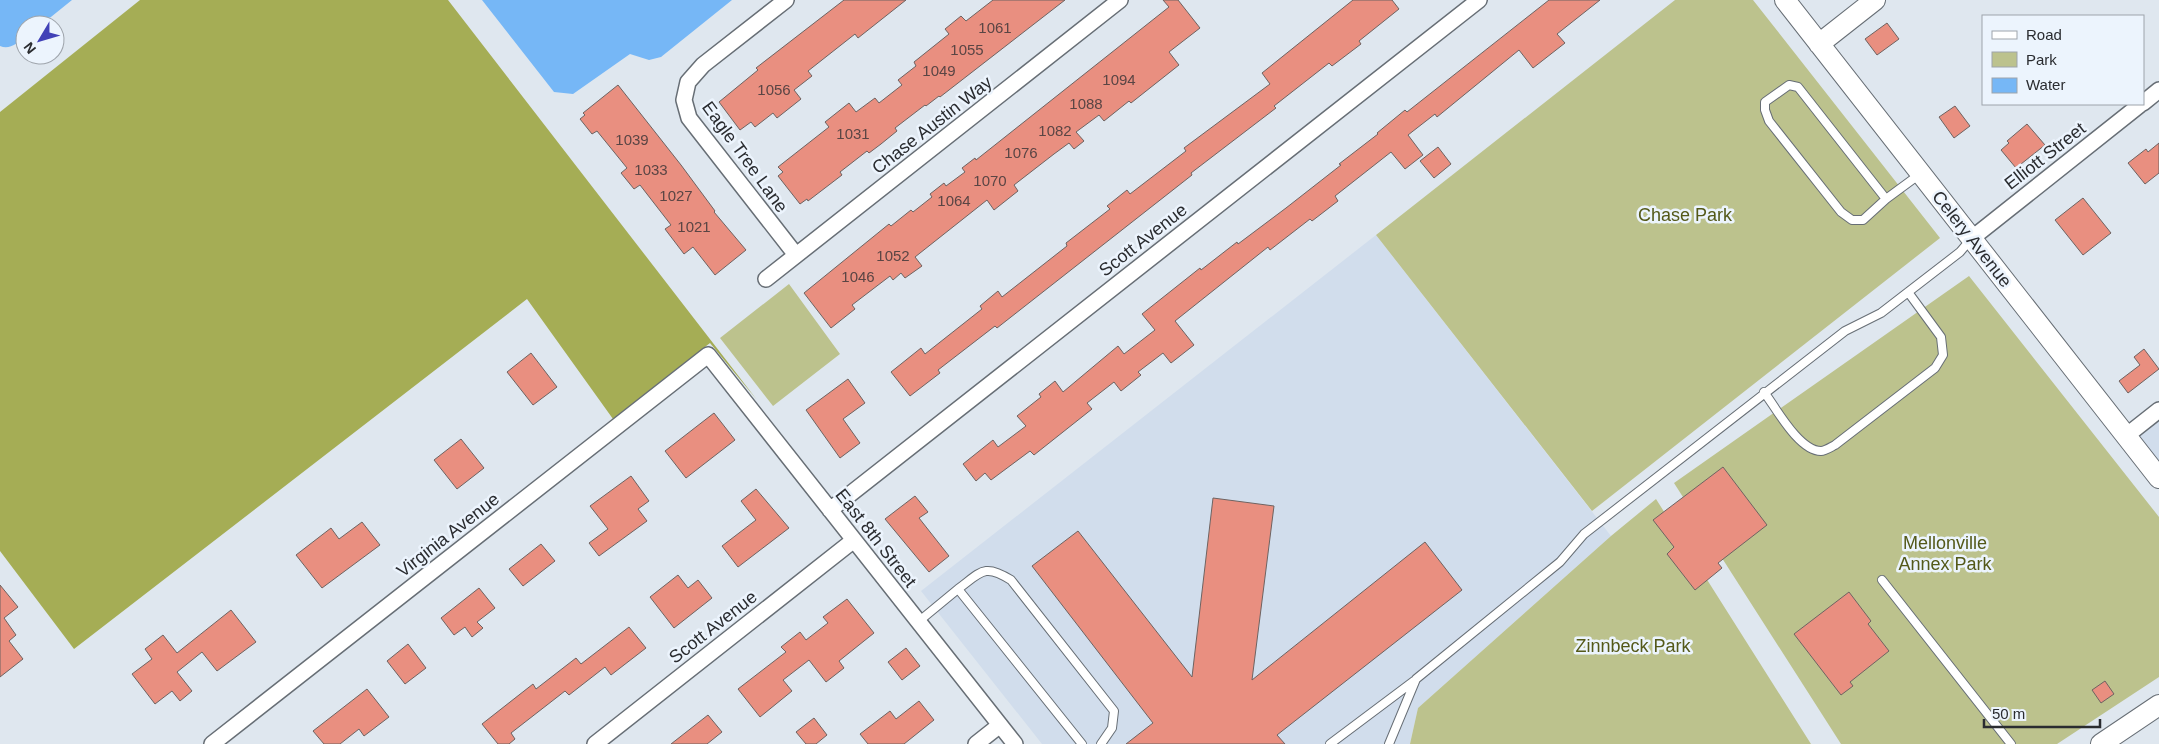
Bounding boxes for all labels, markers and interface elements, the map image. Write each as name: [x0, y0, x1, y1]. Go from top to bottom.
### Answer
north arrow: [15, 15, 65, 65]
legend: [1982, 15, 2144, 105]
house number: 1061: [978, 19, 1012, 36]
text: Road: [2026, 26, 2062, 43]
text: N: [20, 39, 39, 57]
house number: 1055: [950, 41, 984, 58]
text: Park: [2026, 51, 2057, 68]
house number: 1049: [922, 62, 956, 79]
house number: 1094: [1102, 71, 1136, 88]
street label: Chase Austin Way: [868, 72, 996, 178]
text: Water: [2026, 76, 2065, 93]
house number: 1056: [757, 81, 791, 98]
house number: 1088: [1069, 95, 1103, 112]
street label: Eagle Tree Lane: [698, 98, 792, 216]
street label: Elliott Street: [2001, 118, 2089, 194]
house number: 1082: [1038, 122, 1072, 139]
house number: 1031: [836, 125, 870, 142]
house number: 1039: [615, 131, 649, 148]
house number: 1076: [1004, 144, 1038, 161]
house number: 1033: [634, 161, 668, 178]
house number: 1070: [973, 172, 1007, 189]
house number: 1027: [659, 187, 693, 204]
street label: Celery Avenue: [1928, 187, 2016, 291]
house number: 1064: [937, 192, 971, 209]
street label: Scott Avenue: [1095, 200, 1191, 280]
park label: Chase Park: [1638, 205, 1733, 225]
house number: 1021: [677, 218, 711, 235]
house number: 1052: [876, 247, 910, 264]
house number: 1046: [841, 268, 875, 285]
street label: East 8th Street: [831, 485, 921, 591]
street label: Virginia Avenue: [393, 489, 503, 581]
park label: Mellonville Annex Park: [1898, 533, 1993, 574]
street label: Scott Avenue: [665, 587, 761, 667]
park label: Zinnbeck Park: [1575, 636, 1692, 656]
scale bar: [1984, 696, 2100, 728]
text: 50 m: [1992, 705, 2025, 722]

